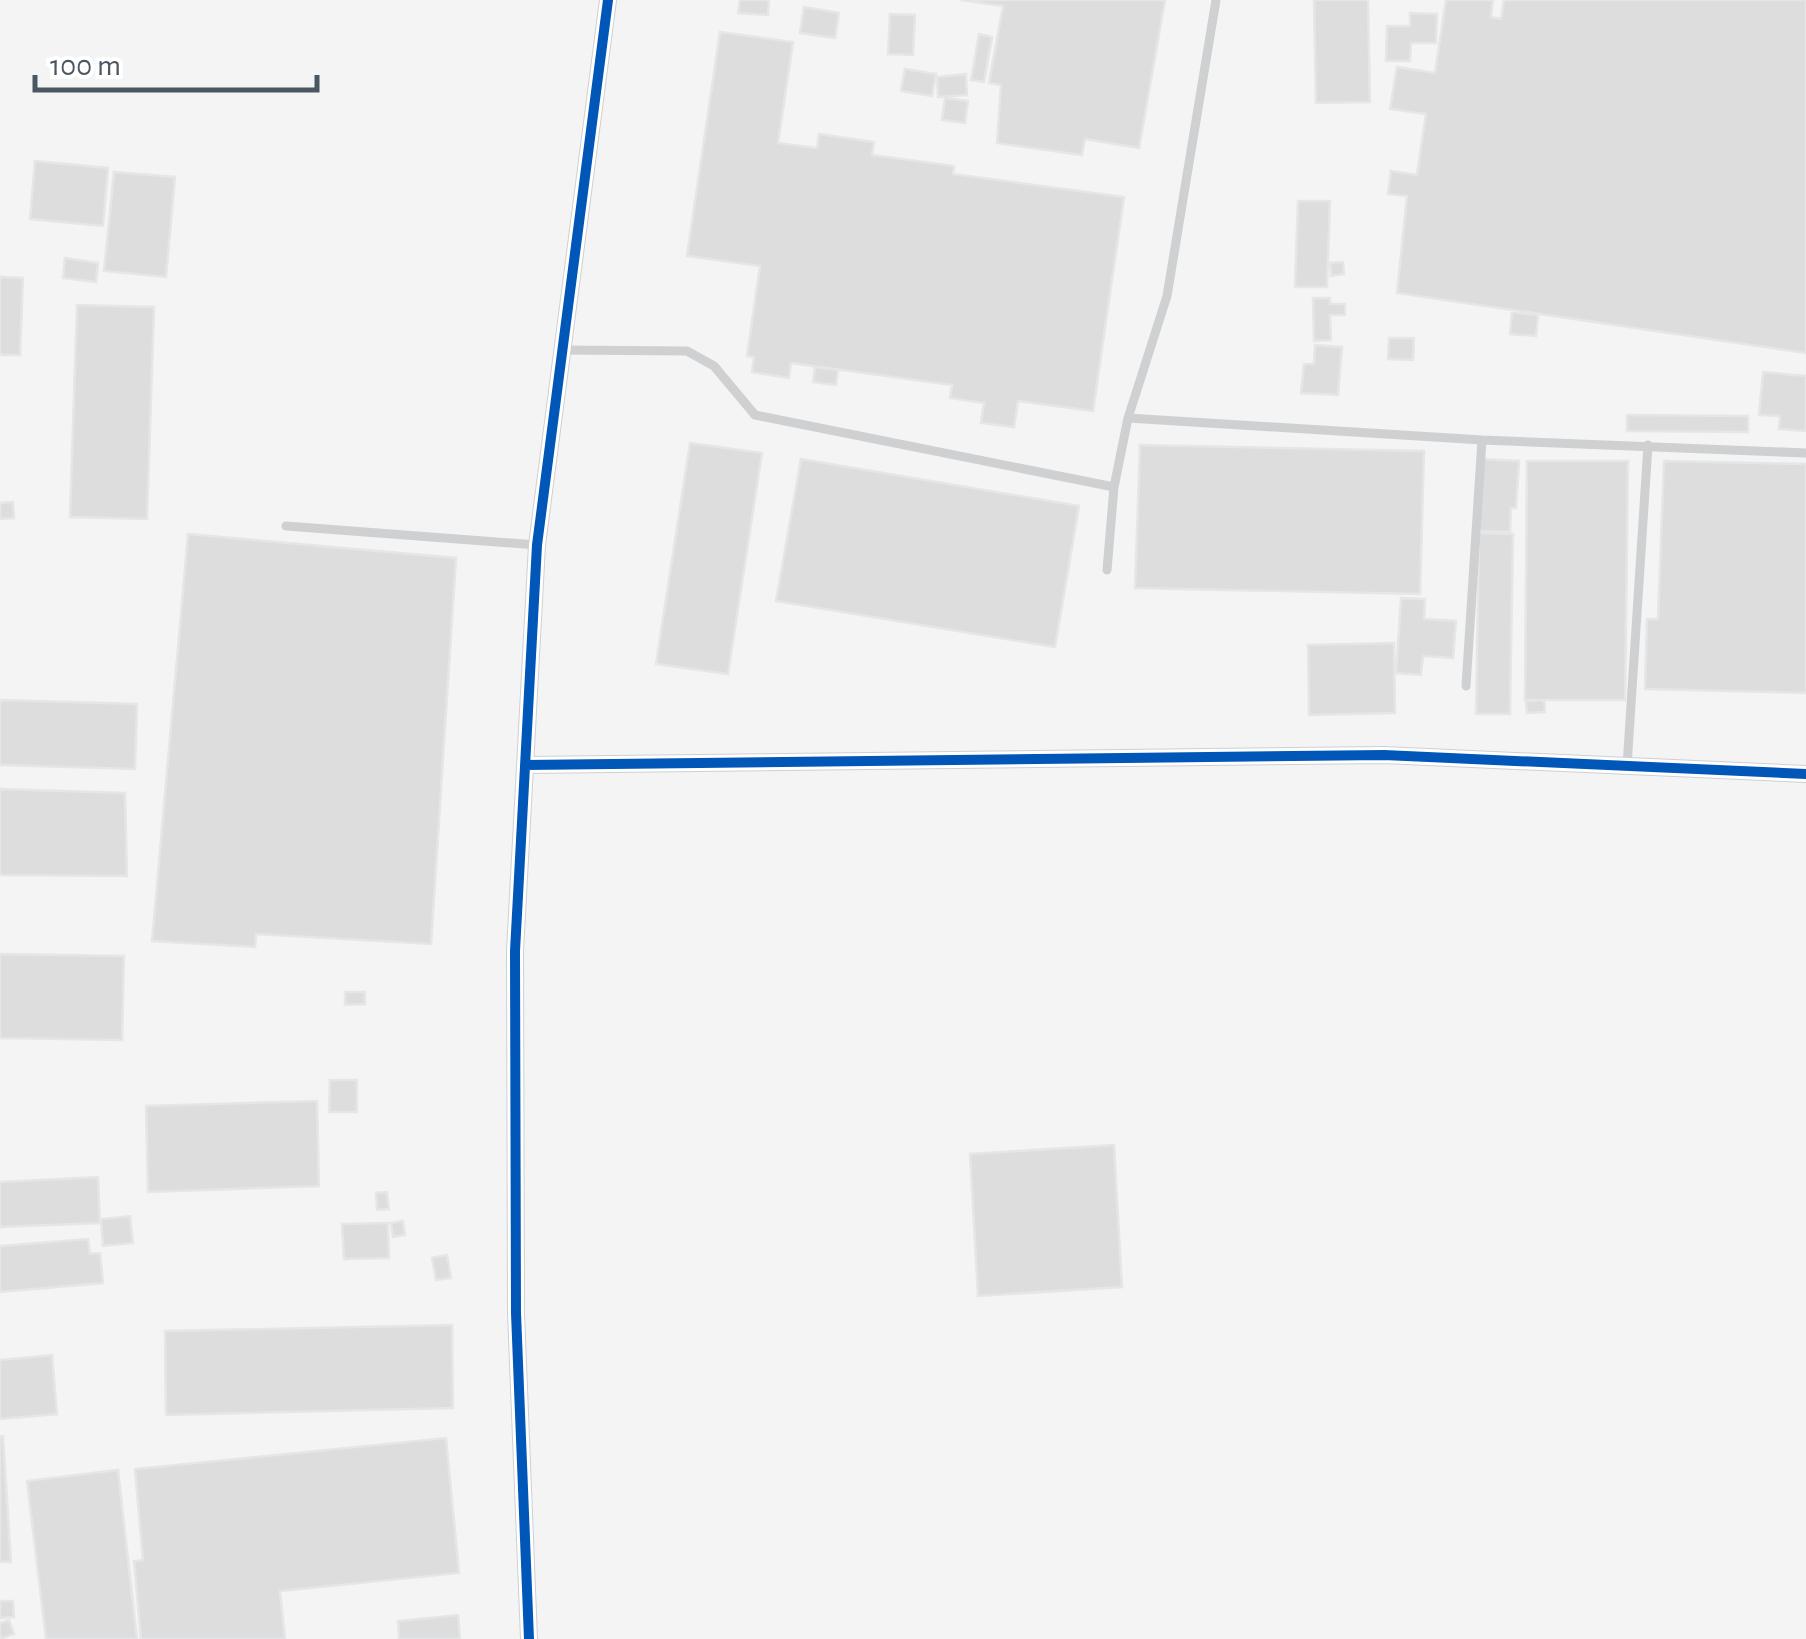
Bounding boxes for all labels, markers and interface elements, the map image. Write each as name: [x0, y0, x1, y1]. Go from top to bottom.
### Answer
scale bar: [35, 30, 318, 92]
text: 100 m: [50, 51, 121, 81]

